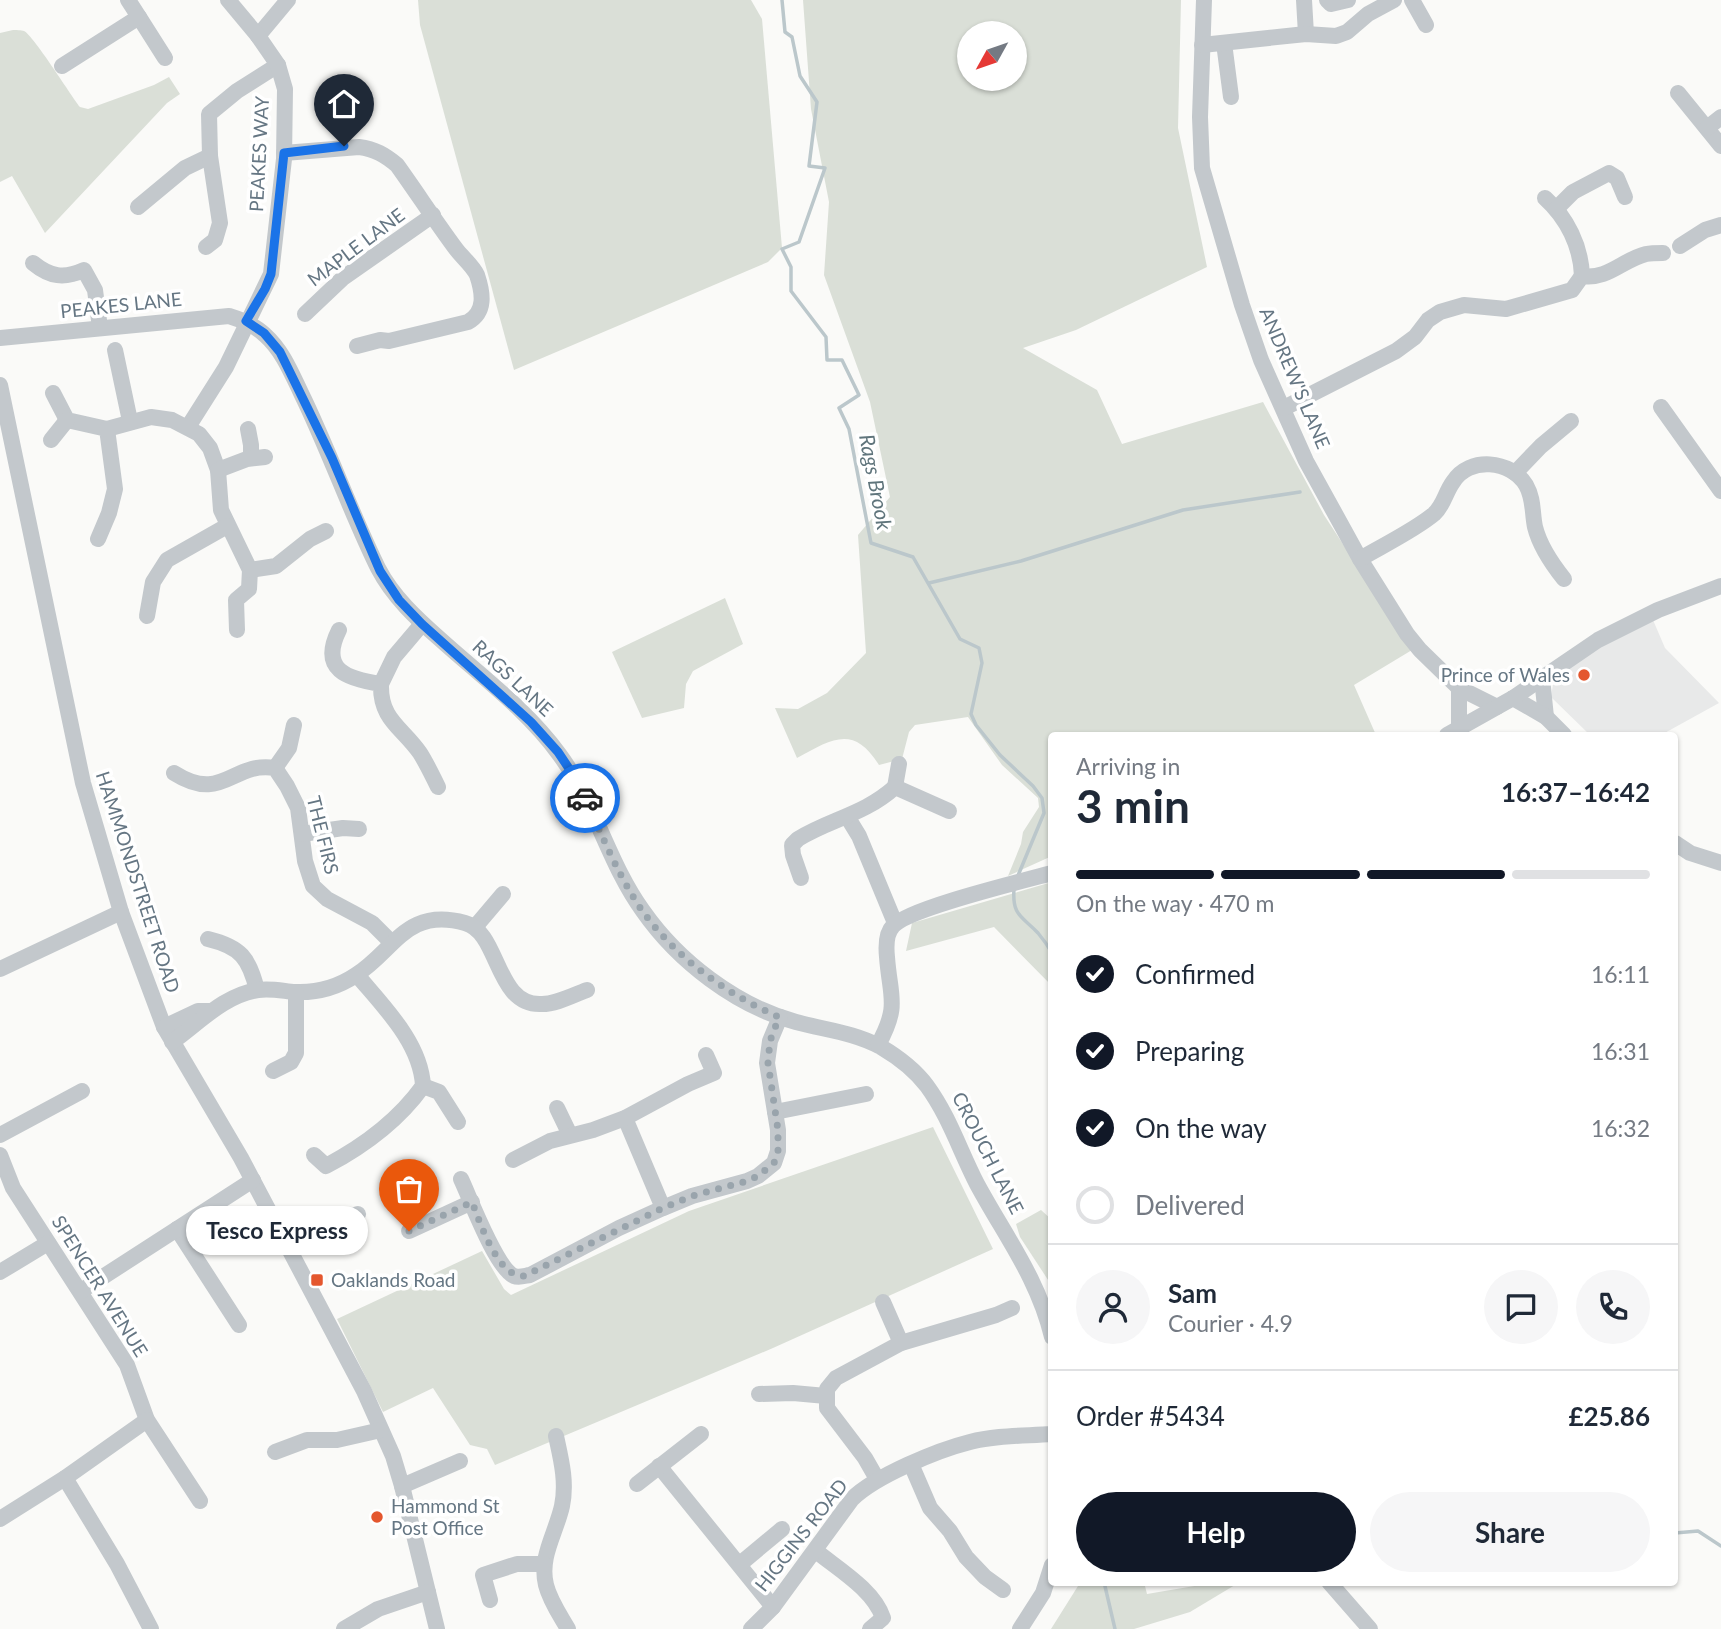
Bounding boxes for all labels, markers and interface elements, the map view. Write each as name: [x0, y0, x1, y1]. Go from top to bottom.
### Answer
north arrow: [957, 21, 1027, 91]
map controls: [957, 21, 1027, 91]
pin: [314, 74, 374, 146]
icon: home: [325, 85, 363, 123]
street label: PEAKES WAY: [244, 95, 273, 212]
street label: MAPLE LANE: [303, 203, 409, 291]
street label: PEAKES LANE: [59, 287, 183, 322]
street label: ANDREW'S LANE: [1255, 304, 1336, 452]
water label: Rags Brook: [855, 432, 898, 533]
street label: RAGS LANE: [468, 635, 558, 721]
place label: Prince of Wales: [1441, 663, 1570, 686]
marker: Prince of Wales: [1576, 667, 1592, 683]
text: Arriving in: [1076, 752, 1180, 780]
courier: [550, 763, 620, 833]
street label: HAMMONDSTREET ROAD: [92, 768, 185, 996]
text: 16:37–16:42: [1501, 776, 1650, 808]
text: 3 min: [1076, 778, 1190, 833]
icon: car: [566, 779, 604, 817]
street label: THE FIRS: [303, 793, 344, 876]
text: On the way · 470 m: [1076, 889, 1275, 917]
icon: check: [1076, 955, 1114, 993]
text: Confirmed: [1135, 958, 1255, 990]
text: 16:11: [1591, 960, 1650, 988]
icon: check: [1076, 1032, 1114, 1070]
text: Preparing: [1135, 1035, 1244, 1067]
text: 16:31: [1591, 1037, 1650, 1065]
street label: CROUCH LANE: [948, 1088, 1029, 1218]
icon: check: [1076, 1109, 1114, 1147]
text: On the way: [1135, 1112, 1267, 1144]
text: 16:32: [1591, 1114, 1650, 1142]
pin: [379, 1159, 439, 1231]
icon: bag: [390, 1170, 428, 1208]
text: Delivered: [1135, 1189, 1245, 1221]
callout: Tesco Express: [185, 1206, 367, 1256]
street label: SPENCER AVENUE: [48, 1211, 153, 1361]
text: Tesco Express: [206, 1216, 348, 1244]
place label: Oaklands Road: [331, 1268, 455, 1291]
button: person: [1076, 1270, 1150, 1344]
button: chat: [1484, 1270, 1558, 1344]
button: phone: [1576, 1270, 1650, 1344]
marker: Oaklands Road: [309, 1272, 325, 1288]
text: Sam: [1168, 1277, 1217, 1309]
text: Courier · 4.9: [1168, 1309, 1293, 1337]
text: Order #5434: [1076, 1400, 1225, 1432]
text: £25.86: [1568, 1400, 1650, 1432]
street label: HIGGINS ROAD: [750, 1474, 852, 1596]
button: Help: [1076, 1492, 1356, 1572]
button: Share: [1370, 1492, 1650, 1572]
place label: Hammond St Post Office: [391, 1494, 500, 1539]
marker: Hammond St Post Office: [369, 1509, 385, 1525]

